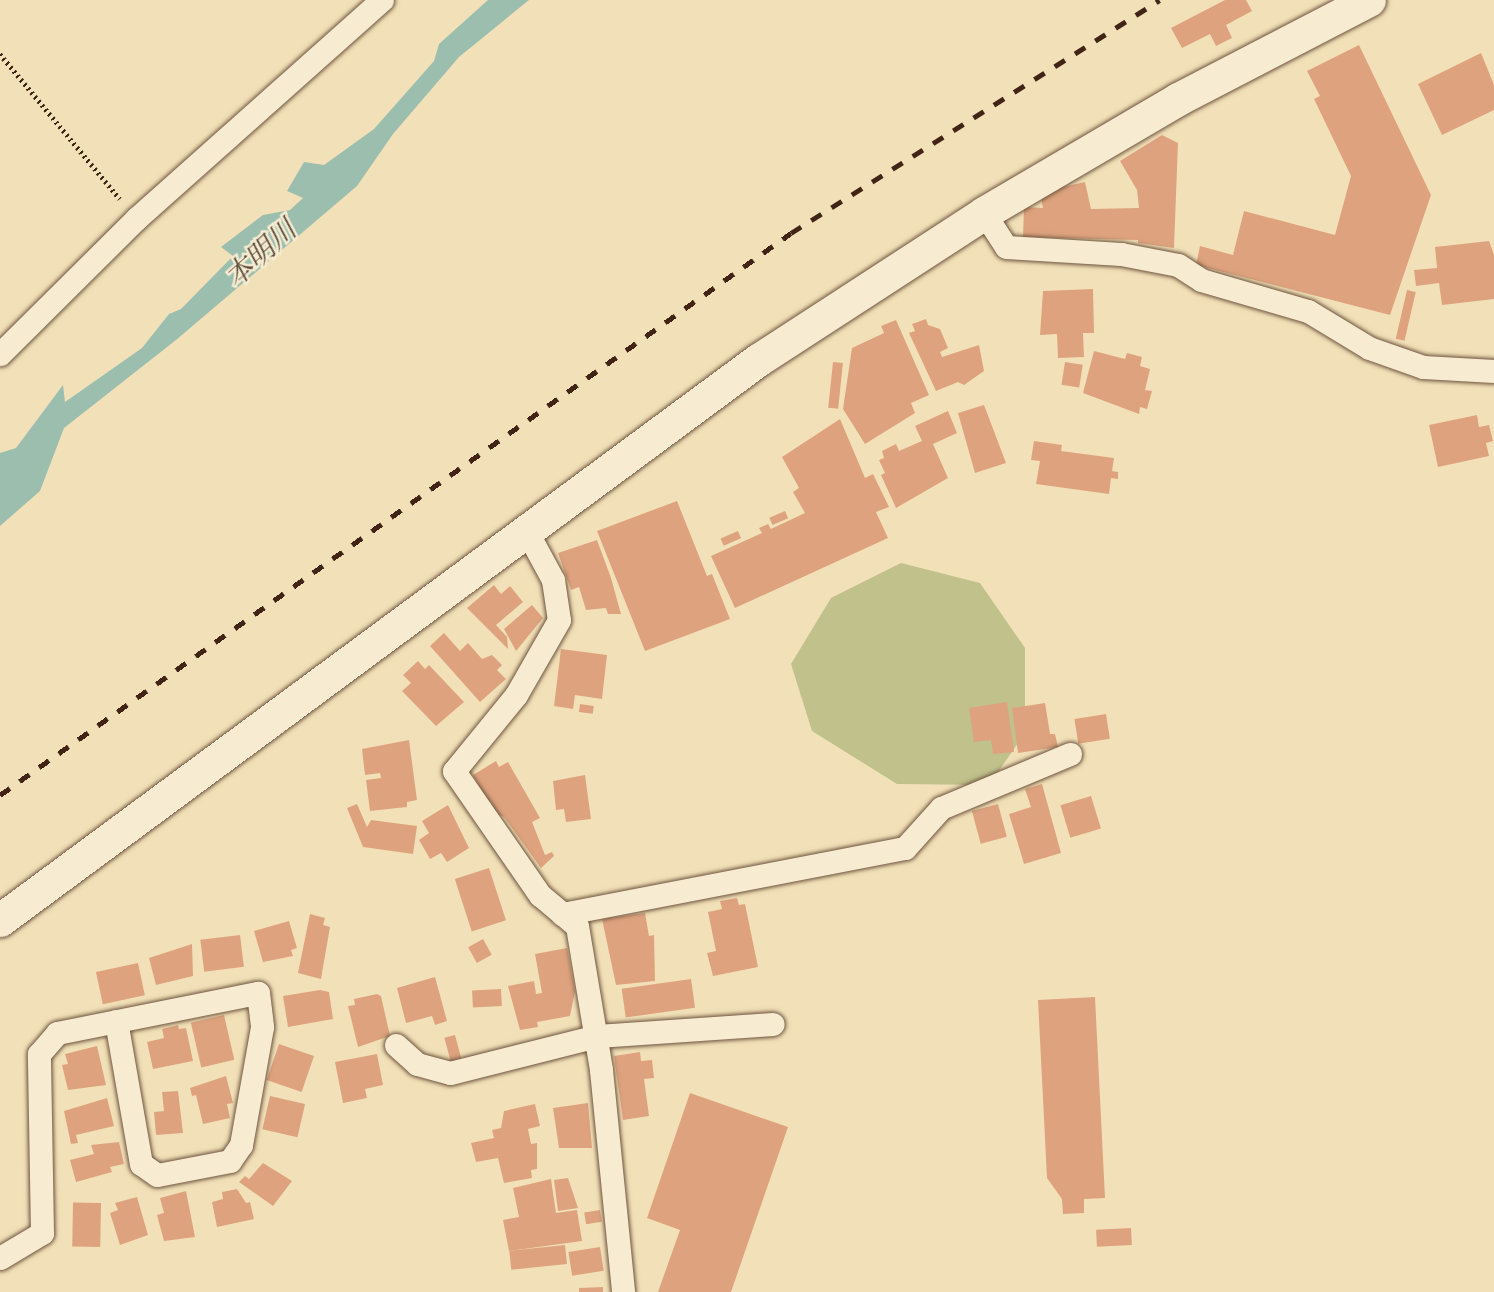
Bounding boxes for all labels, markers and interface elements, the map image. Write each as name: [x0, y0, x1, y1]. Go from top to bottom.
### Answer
water label: 本明川: [218, 212, 302, 294]

